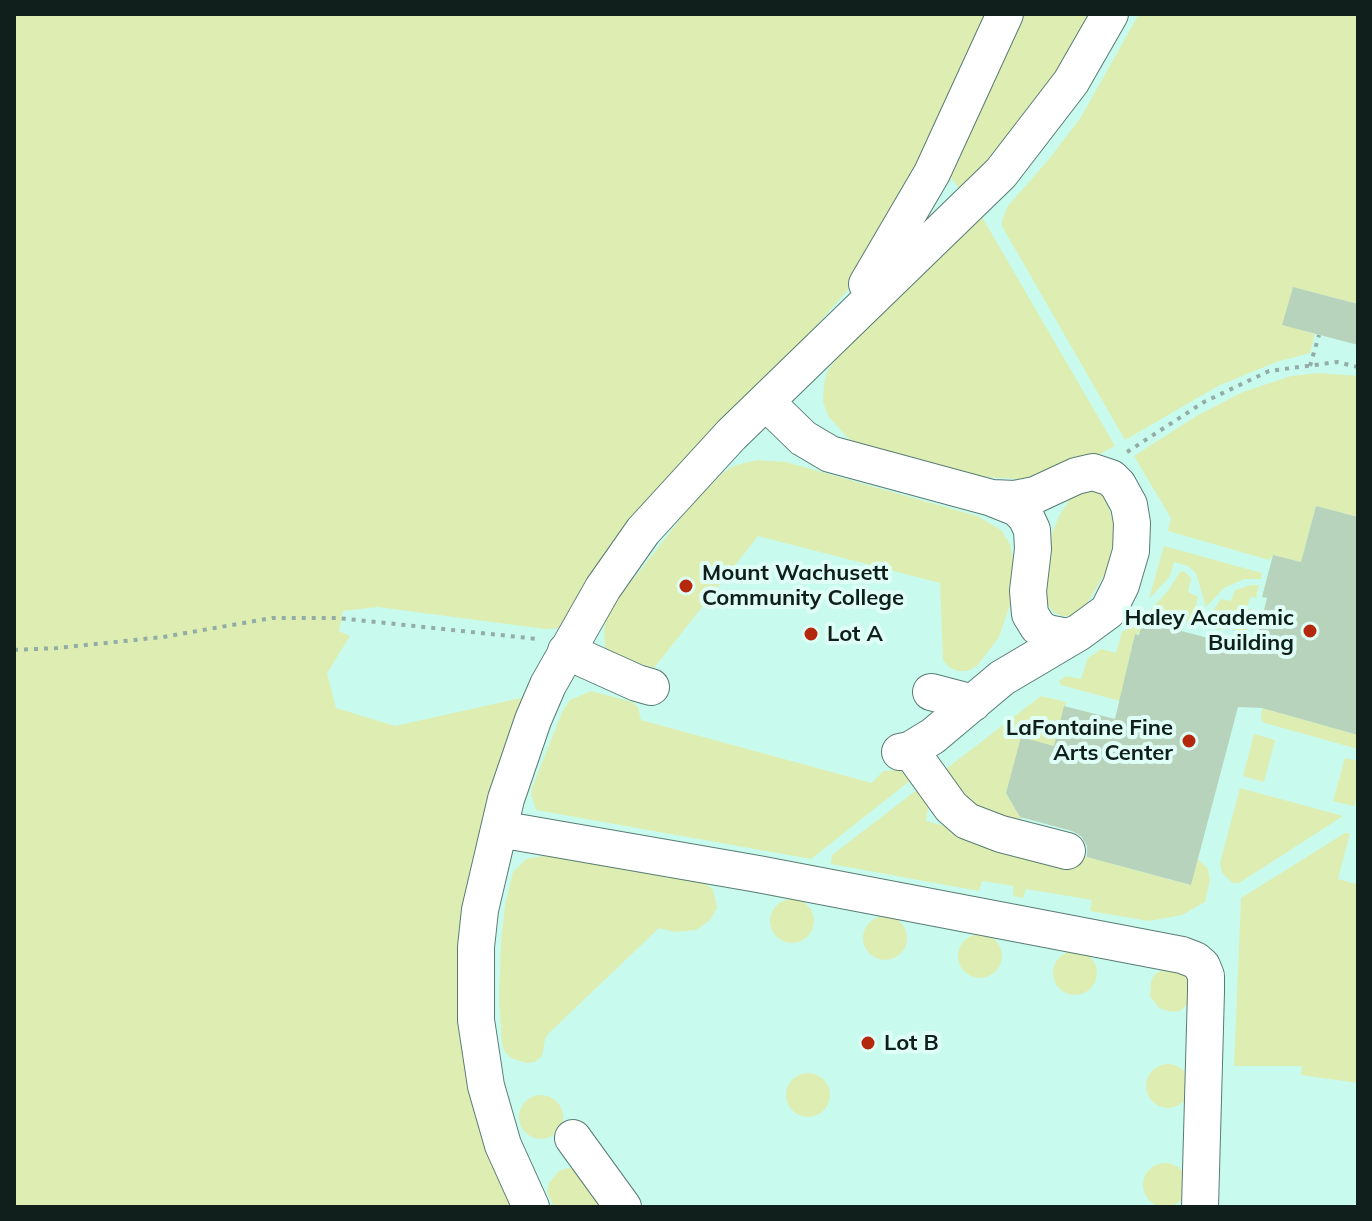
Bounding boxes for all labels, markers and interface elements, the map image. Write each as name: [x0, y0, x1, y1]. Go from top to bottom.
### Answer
place label: Mount Wachusett Community College: [702, 560, 904, 612]
marker: Mount Wachusett Community College: [677, 577, 695, 595]
place label: Haley Academic Building: [1124, 605, 1294, 656]
place label: Lot A: [827, 621, 883, 647]
marker: Haley Academic Building: [1301, 622, 1319, 640]
marker: Lot A: [802, 625, 820, 643]
place label: LaFontaine Fine Arts Center: [1006, 715, 1173, 766]
marker: LaFontaine Fine Arts Center: [1180, 732, 1198, 750]
place label: Lot B: [884, 1030, 939, 1056]
marker: Lot B: [859, 1034, 877, 1052]

